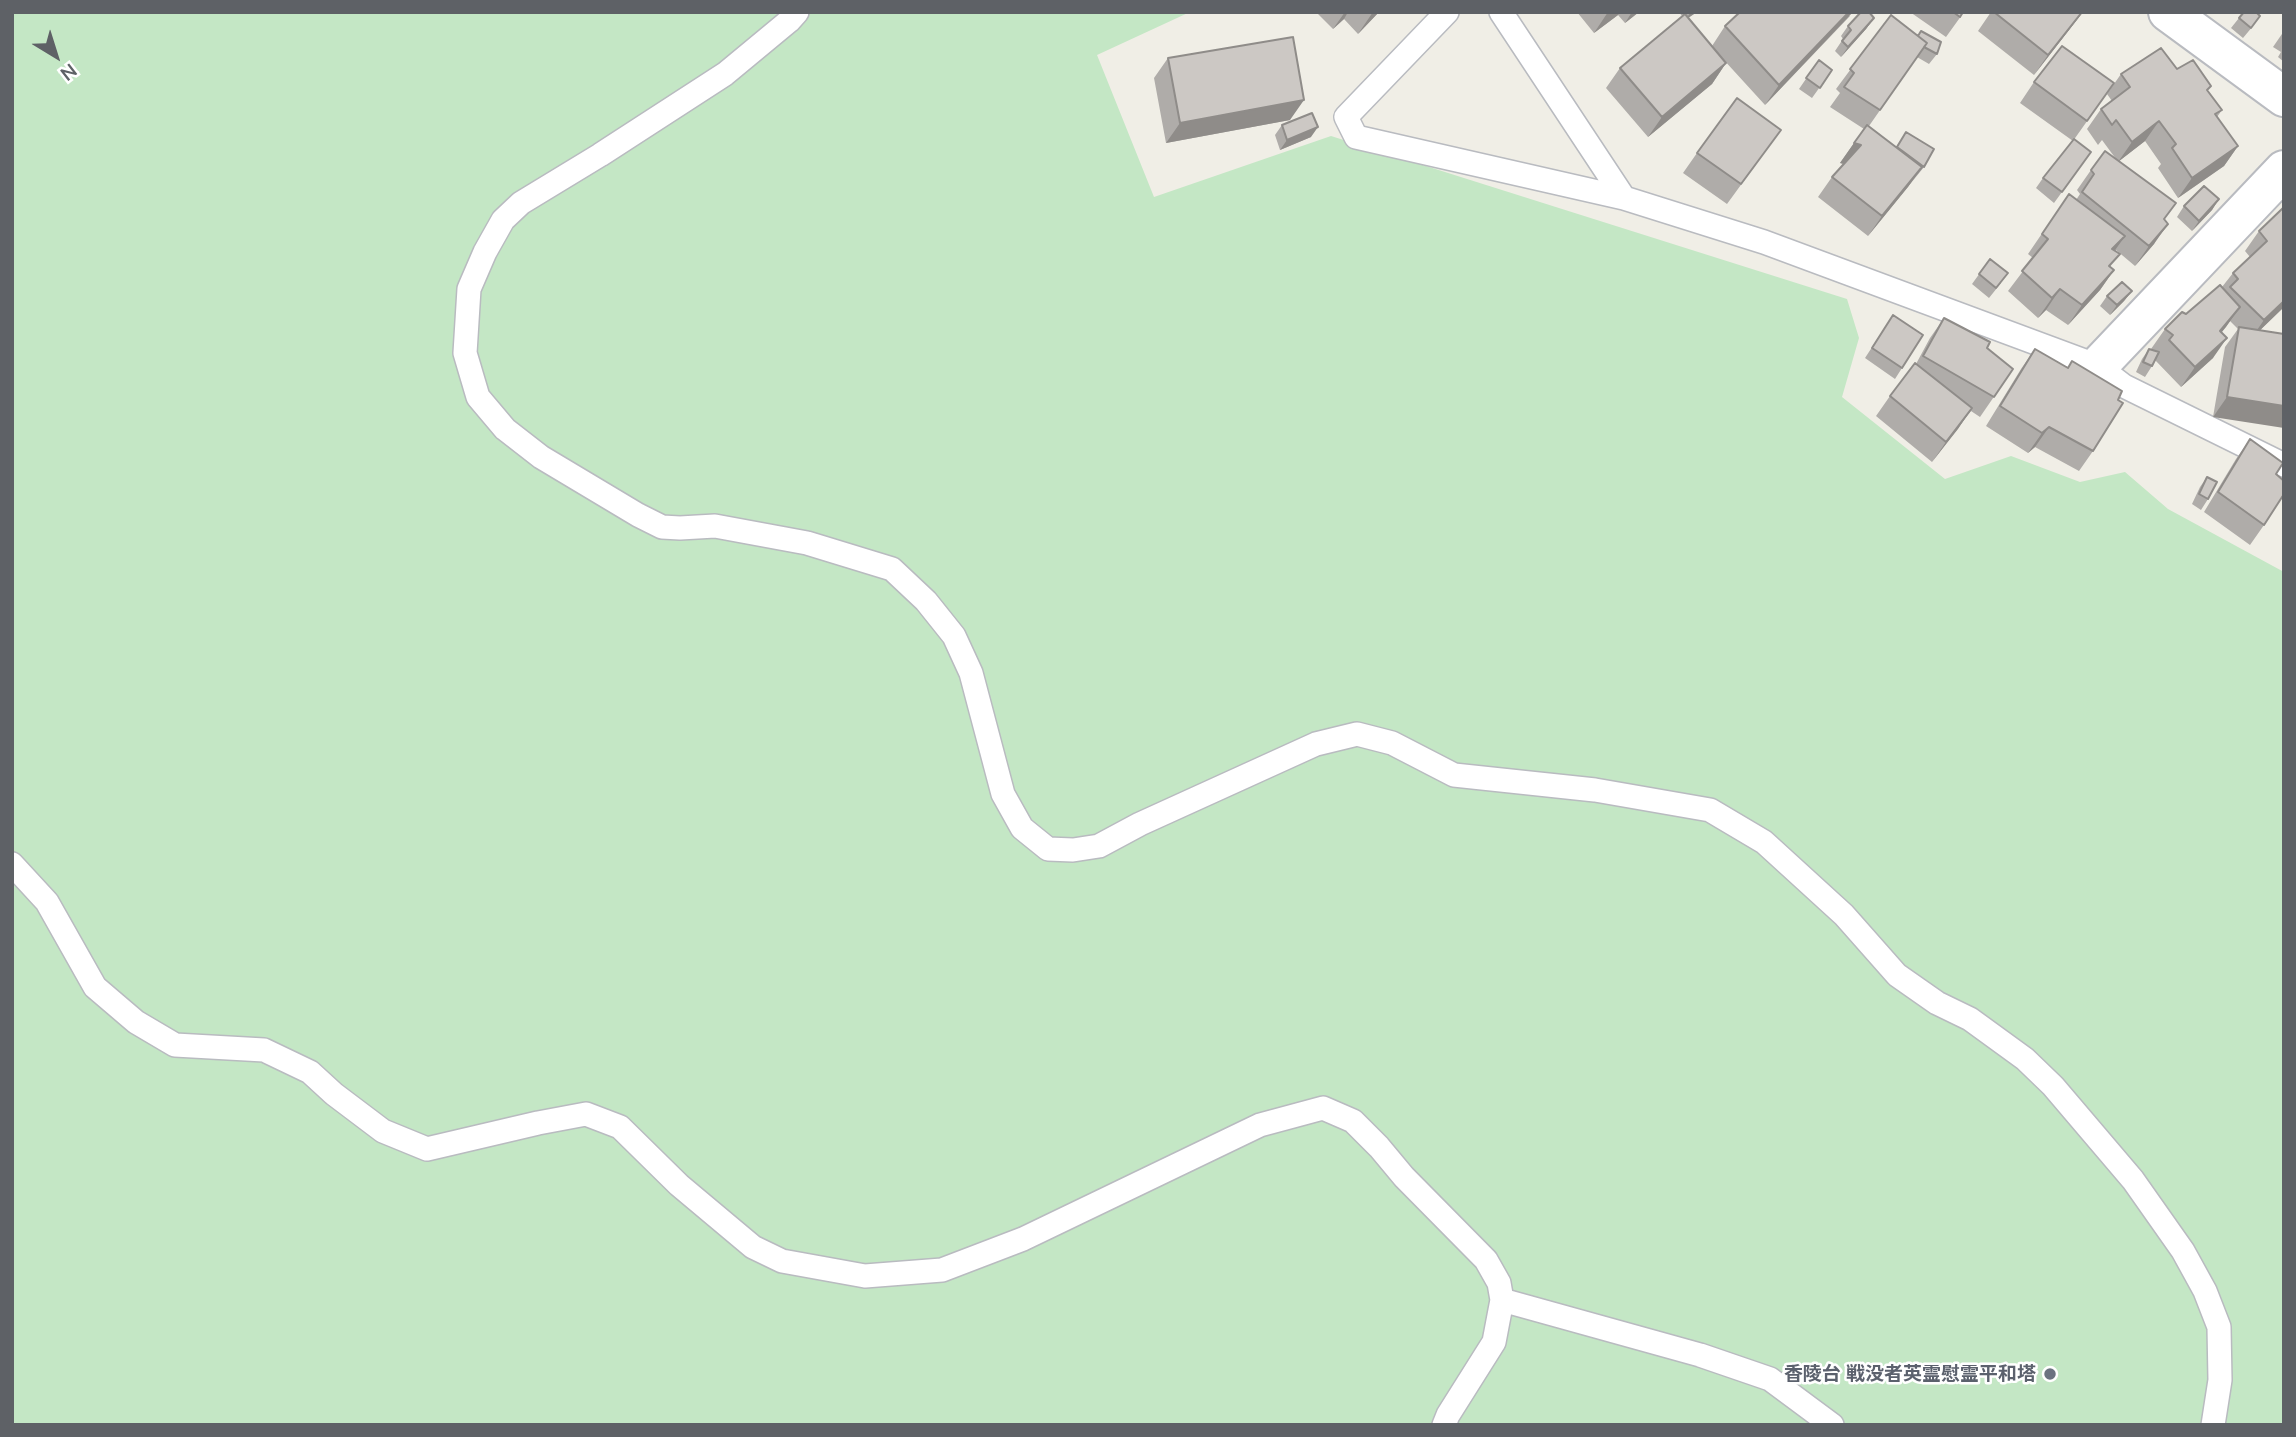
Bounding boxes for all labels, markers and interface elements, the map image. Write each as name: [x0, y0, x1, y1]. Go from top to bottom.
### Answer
north arrow: [21, 21, 91, 91]
text: N: [56, 59, 82, 86]
place label: 香陵台 戦没者英霊慰霊平和塔: [1784, 1363, 2036, 1385]
marker: 香陵台 戦没者英霊慰霊平和塔: [2042, 1366, 2058, 1382]

